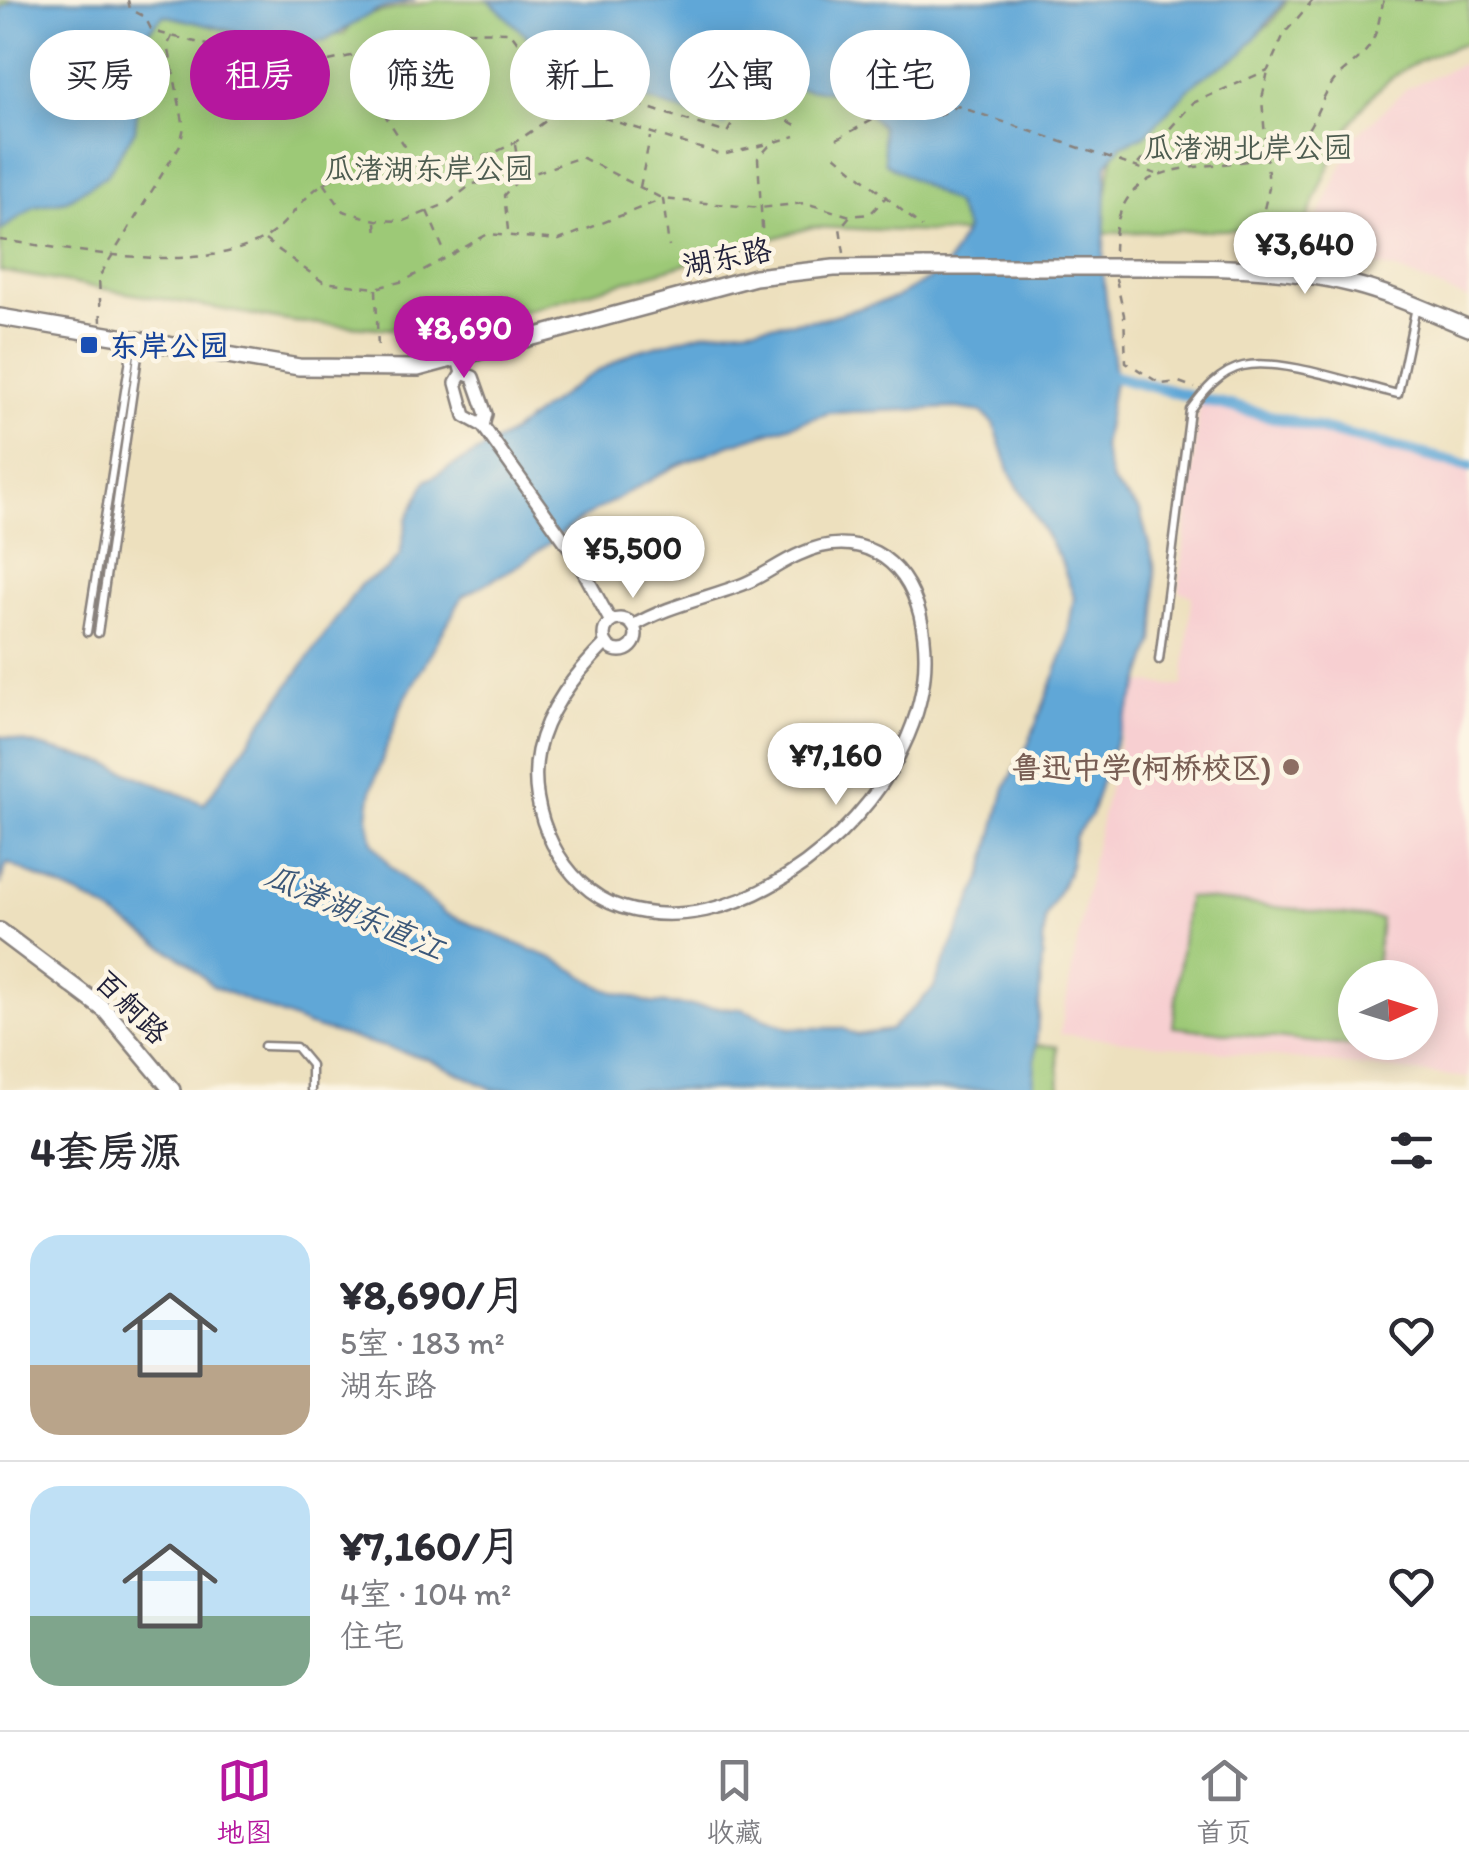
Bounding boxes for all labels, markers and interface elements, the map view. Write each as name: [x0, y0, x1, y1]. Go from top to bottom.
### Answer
chip: 买房: [30, 30, 170, 120]
chip: 租房: [190, 30, 330, 120]
chip: 筛选: [350, 30, 490, 120]
chip: 新上: [510, 30, 650, 120]
chip: 公寓: [670, 30, 810, 120]
chip: 住宅: [830, 30, 970, 120]
park label: 瓜渚湖北岸公园: [1143, 129, 1353, 166]
park label: 瓜渚湖东岸公园: [324, 150, 534, 187]
pin: ¥3,640: [1224, 212, 1386, 297]
text: ¥3,640: [1256, 225, 1354, 263]
street label: 湖东路: [679, 230, 775, 284]
pin: ¥8,690: [383, 296, 545, 381]
text: ¥8,690: [416, 309, 512, 347]
place label: 东岸公园: [109, 327, 229, 364]
marker: 东岸公园: [78, 334, 100, 356]
pin: ¥5,500: [552, 516, 714, 601]
text: ¥5,500: [584, 529, 682, 567]
pin: ¥7,160: [755, 723, 917, 808]
text: ¥7,160: [790, 736, 882, 774]
place label: 鲁迅中学(柯桥校区): [1011, 749, 1271, 786]
marker: 鲁迅中学(柯桥校区): [1280, 756, 1302, 778]
water label: 瓜渚湖东直江: [260, 856, 452, 969]
north arrow: [1338, 960, 1438, 1060]
map controls: [1338, 960, 1438, 1060]
street label: 百舸路: [87, 962, 177, 1052]
icon: filters: [1384, 1123, 1439, 1178]
text: 4套房源: [30, 1126, 181, 1177]
text: ¥8,690/月: [340, 1269, 526, 1320]
icon: home: [110, 1275, 230, 1395]
icon: heart: [1384, 1308, 1439, 1363]
text: 5室 · 183 m²: [340, 1324, 505, 1362]
text: 湖东路: [340, 1366, 436, 1404]
text: ¥7,160/月: [340, 1520, 522, 1571]
icon: home: [110, 1526, 230, 1646]
icon: heart: [1384, 1559, 1439, 1614]
text: 4室 · 104 m²: [340, 1575, 511, 1613]
text: 住宅: [340, 1617, 404, 1655]
tab: 地图: [217, 1753, 273, 1850]
tab: 收藏: [706, 1753, 762, 1850]
tab: 首页: [1196, 1753, 1252, 1850]

